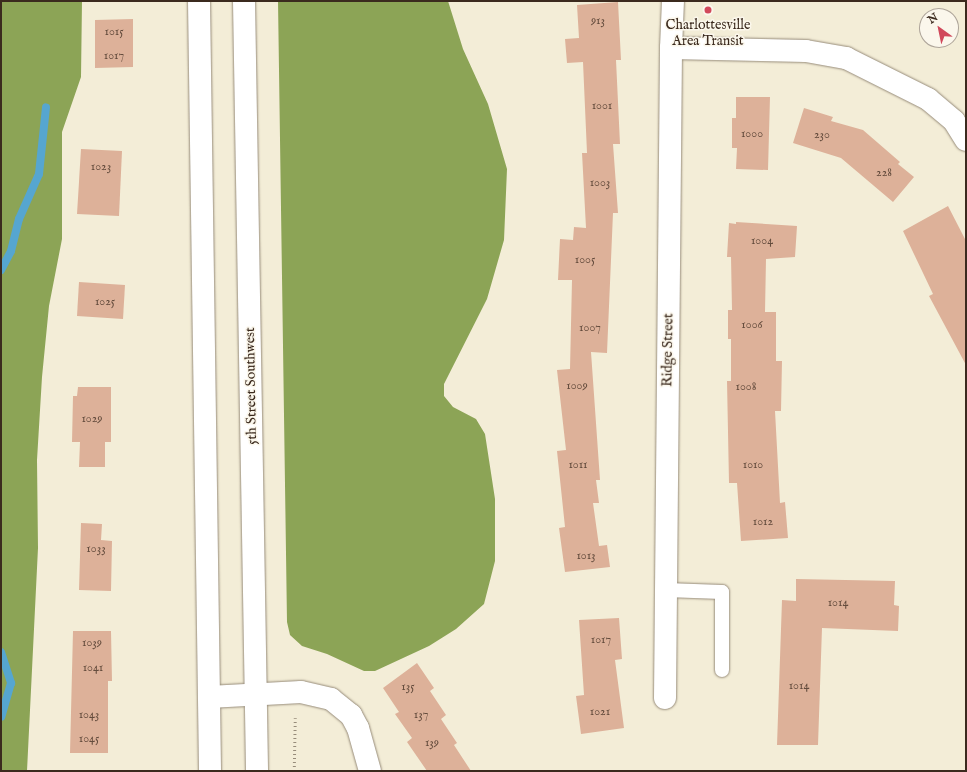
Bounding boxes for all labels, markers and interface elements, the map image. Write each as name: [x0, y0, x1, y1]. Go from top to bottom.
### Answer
marker: Charlottesville Area Transit: [703, 5, 713, 15]
north arrow: [919, 8, 959, 48]
text: N: [925, 10, 941, 27]
house number: 913: [591, 14, 605, 28]
place label: Charlottesville Area Transit: [666, 17, 750, 50]
house number: 1015: [104, 25, 124, 39]
house number: 1017: [104, 49, 124, 63]
house number: 1001: [592, 99, 612, 113]
house number: 1000: [741, 127, 763, 141]
house number: 230: [814, 128, 830, 142]
house number: 1023: [91, 160, 111, 174]
house number: 228: [876, 166, 892, 180]
house number: 1003: [590, 176, 610, 190]
house number: 1004: [751, 234, 773, 248]
house number: 1005: [575, 253, 595, 267]
house number: 1025: [95, 295, 115, 309]
street label: Ridge Street: [659, 313, 677, 387]
house number: 1006: [741, 318, 763, 332]
house number: 1007: [579, 321, 601, 335]
street label: 5th Street Southwest: [242, 327, 260, 445]
house number: 1009: [566, 379, 588, 393]
house number: 1008: [736, 380, 756, 394]
house number: 1029: [81, 412, 103, 426]
house number: 1011: [568, 458, 588, 472]
house number: 1010: [743, 458, 763, 472]
house number: 1012: [753, 515, 773, 529]
house number: 1033: [86, 542, 106, 556]
house number: 1013: [576, 549, 596, 563]
house number: 1014: [828, 596, 848, 610]
house number: 1017: [591, 633, 611, 647]
house number: 1039: [82, 636, 102, 650]
house number: 1041: [83, 661, 103, 675]
house number: 1014: [789, 679, 809, 693]
house number: 135: [401, 680, 415, 694]
house number: 1021: [590, 705, 610, 719]
house number: 1043: [79, 708, 99, 722]
house number: 137: [414, 708, 428, 722]
house number: 1045: [79, 732, 99, 746]
house number: 139: [425, 736, 439, 750]

